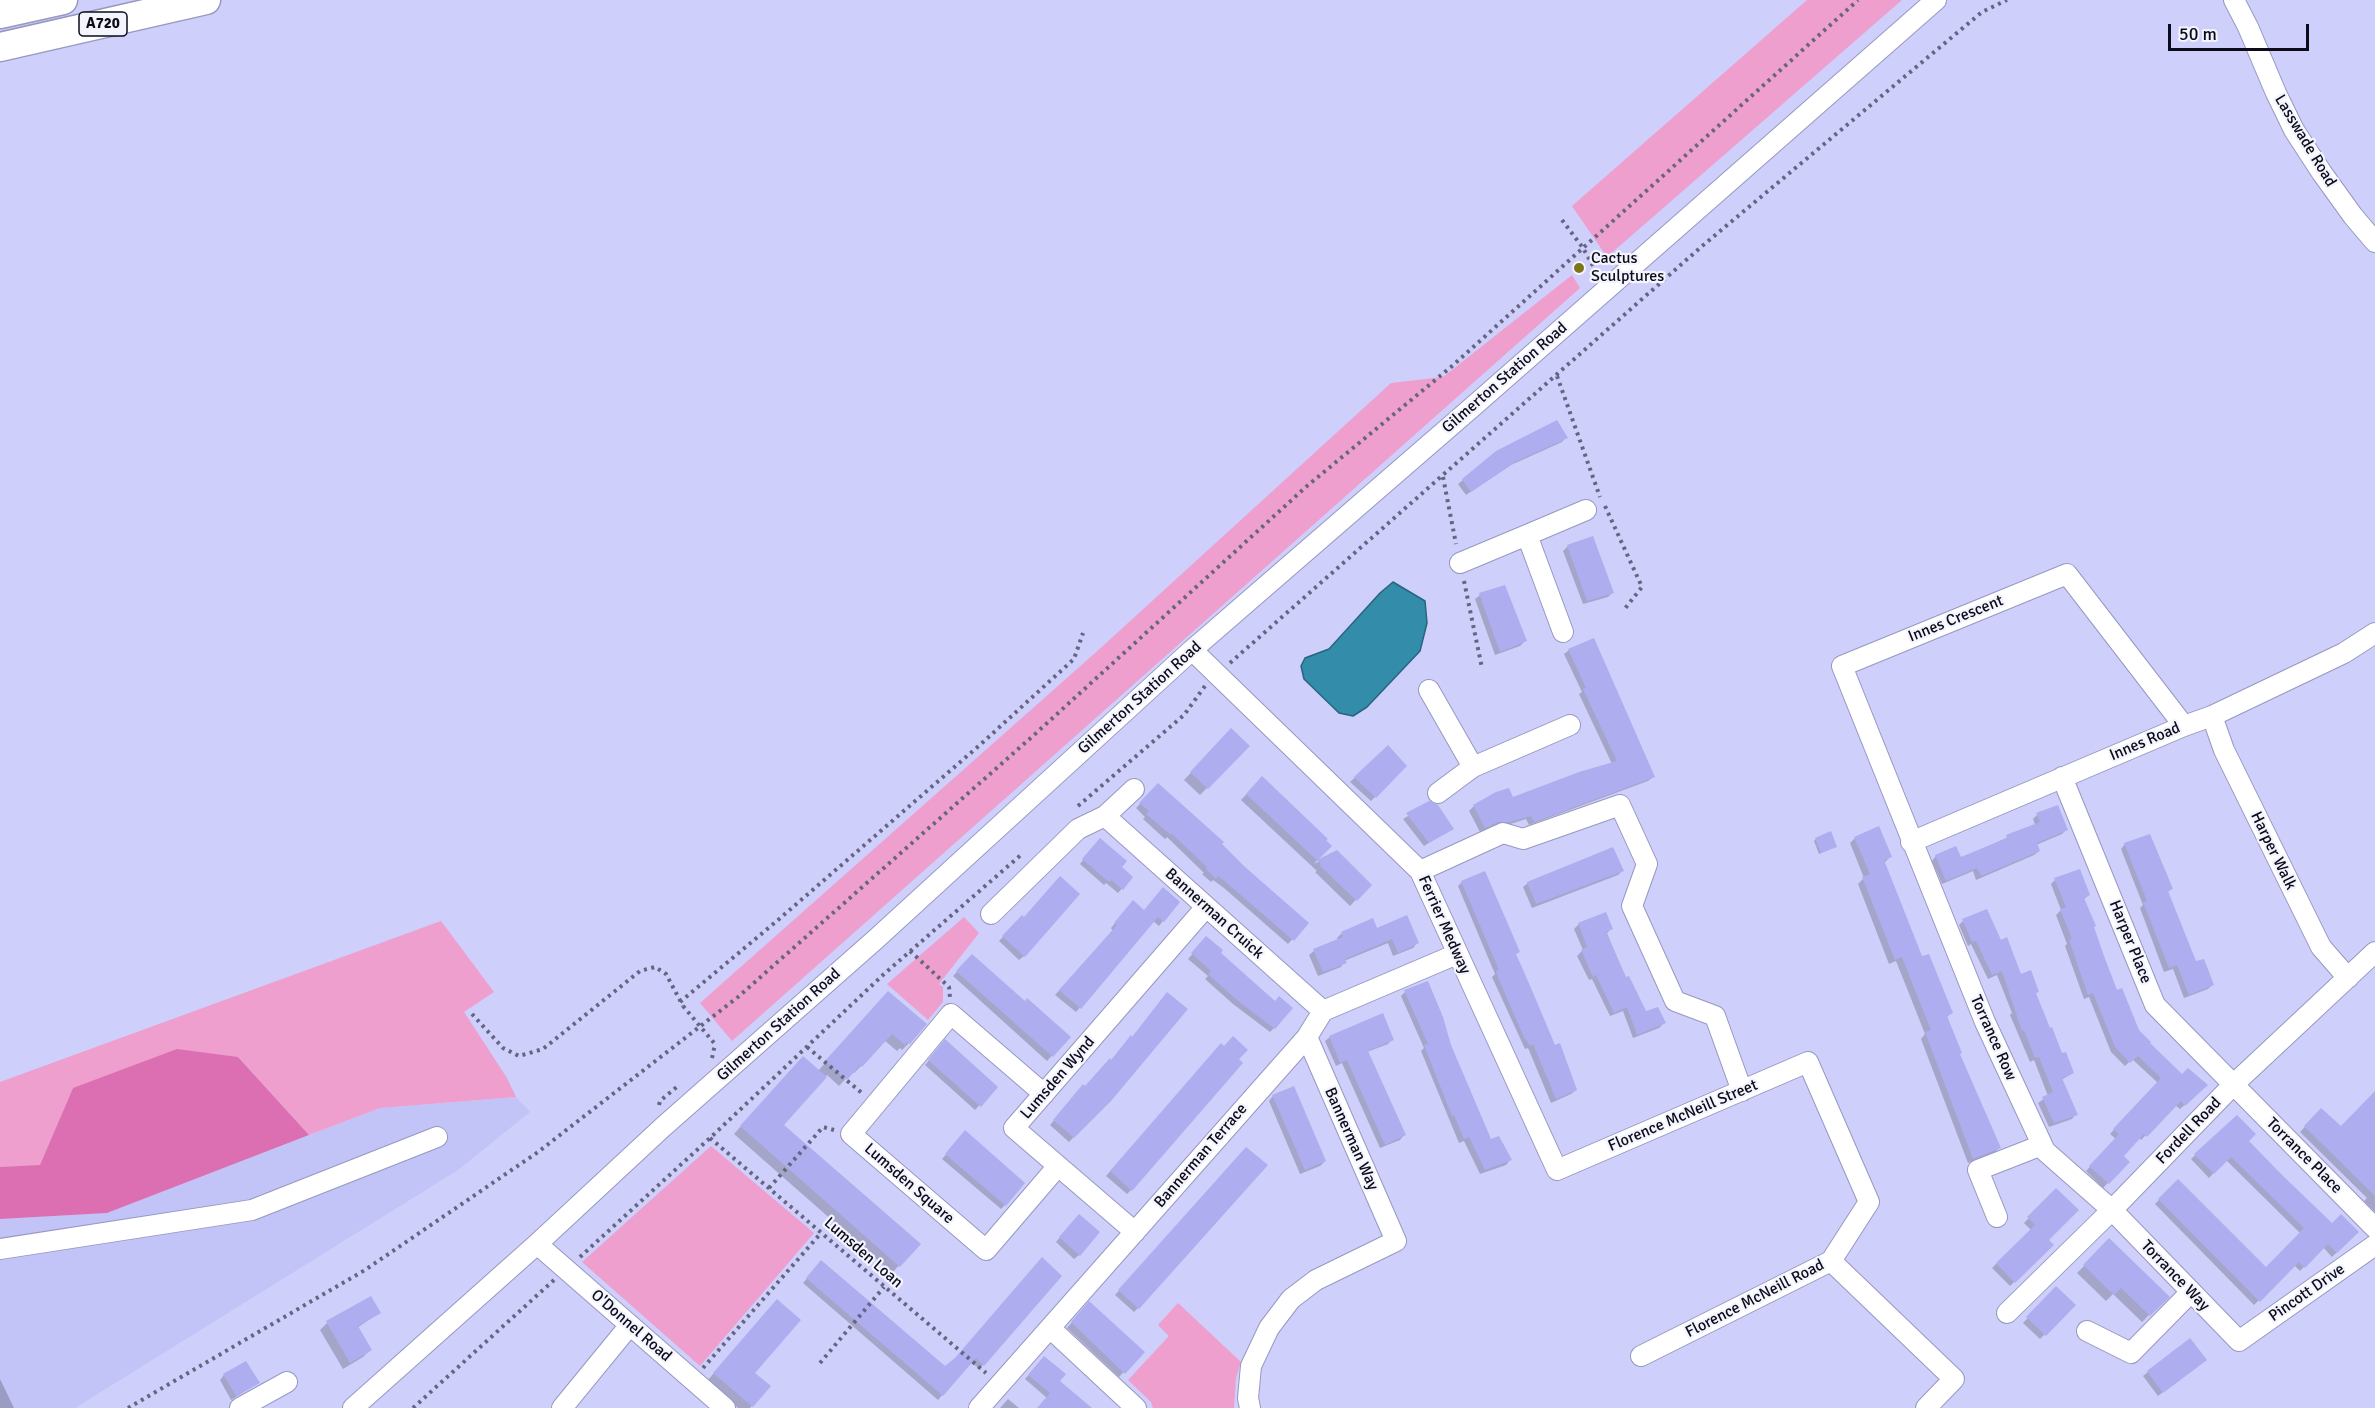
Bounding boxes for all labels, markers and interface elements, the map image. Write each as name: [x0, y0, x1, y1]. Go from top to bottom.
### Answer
road number: A720: [79, 12, 127, 36]
scale bar: [2171, 12, 2312, 50]
text: 50 m: [2179, 23, 2217, 45]
street label: Lasswade Road: [2270, 91, 2340, 191]
place label: Cactus Sculptures: [1591, 249, 1664, 287]
marker: Cactus Sculptures: [1572, 261, 1586, 275]
street label: Gilmerton Station Road: [1438, 318, 1572, 438]
street label: Innes Crescent: [1906, 591, 2006, 647]
street label: Gilmerton Station Road: [1074, 637, 1206, 759]
street label: Innes Road: [2107, 719, 2183, 765]
street label: Harper Walk: [2246, 809, 2300, 893]
street label: Bannerman Cruick: [1161, 865, 1267, 963]
street label: Ferrier Medway: [1414, 873, 1474, 977]
street label: Harper Place: [2105, 898, 2155, 986]
street label: Gilmerton Station Road: [713, 964, 845, 1086]
street label: Torrance Row: [1966, 992, 2020, 1084]
street label: Lumsden Wynd: [1017, 1033, 1099, 1123]
street label: Florence McNeill Street: [1605, 1076, 1761, 1156]
street label: Bannerman Way: [1320, 1085, 1382, 1193]
street label: Fordell Road: [2152, 1094, 2226, 1168]
street label: Bannerman Terrace: [1150, 1100, 1252, 1212]
street label: Torrance Place: [2262, 1114, 2346, 1198]
street label: Lumsden Square: [860, 1140, 958, 1228]
street label: Lumsden Loan: [820, 1214, 906, 1292]
street label: Torrance Way: [2137, 1237, 2213, 1315]
street label: Florence McNeill Road: [1682, 1256, 1828, 1342]
street label: Pincott Drive: [2265, 1260, 2349, 1326]
street label: O'Donnel Road: [587, 1286, 675, 1366]

